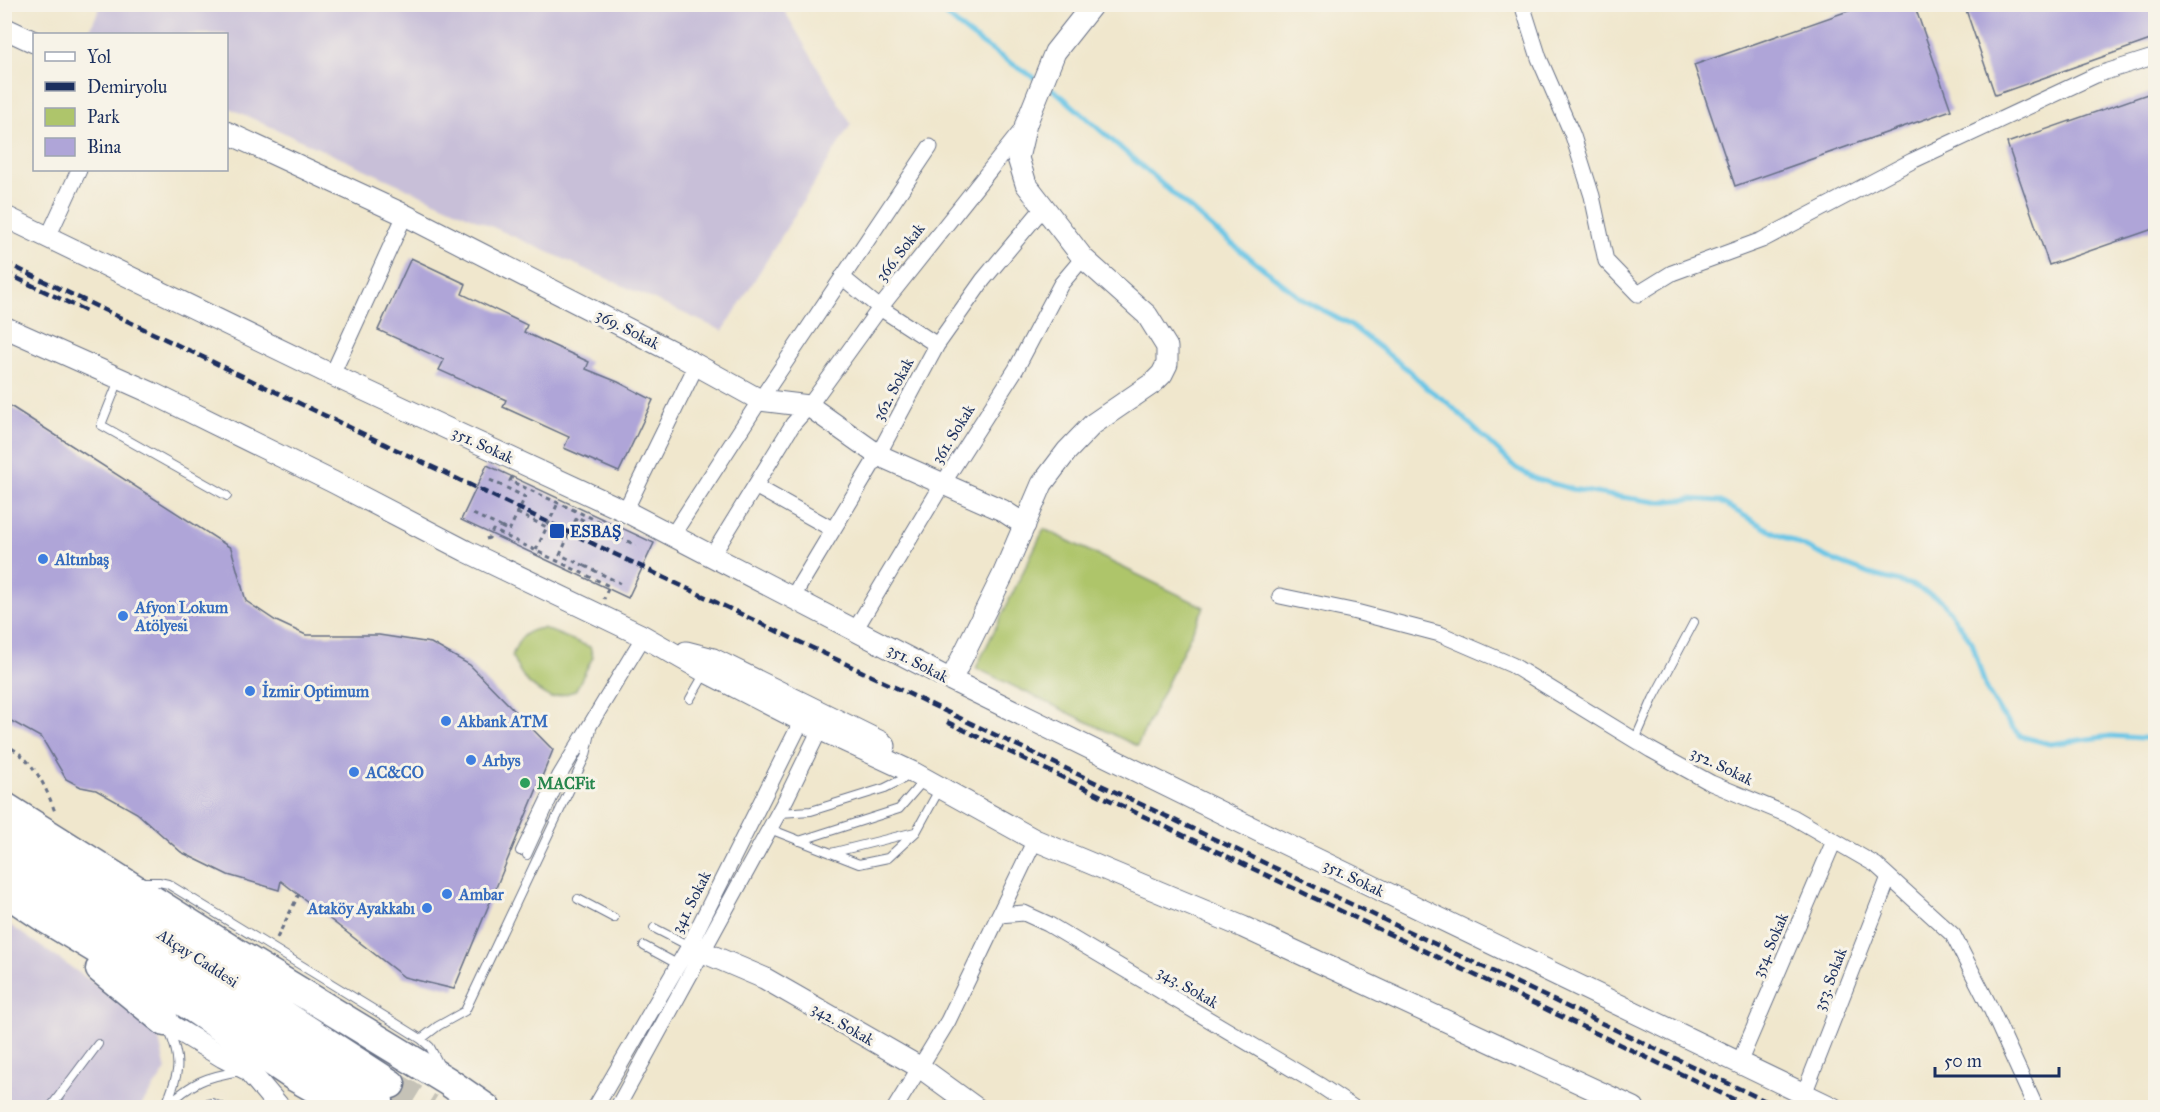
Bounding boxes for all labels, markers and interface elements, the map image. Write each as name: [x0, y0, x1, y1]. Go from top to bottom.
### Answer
legend: [33, 33, 228, 171]
text: Yol: [87, 46, 111, 68]
text: Demiryolu: [87, 76, 168, 98]
text: Park: [87, 106, 120, 128]
text: Bina: [87, 136, 122, 158]
street label: 366. Sokak: [871, 219, 929, 285]
street label: 369. Sokak: [593, 305, 664, 353]
street label: 362. Sokak: [869, 354, 918, 424]
street label: 361. Sokak: [927, 400, 979, 467]
street label: 351. Sokak: [449, 422, 517, 468]
marker: ESBAŞ: [548, 522, 566, 540]
place label: ESBAŞ: [570, 522, 621, 542]
place label: Altınbaş: [54, 550, 109, 570]
marker: Altınbaş: [36, 552, 50, 566]
place label: Afyon Lokum Atölyesi: [134, 598, 229, 636]
marker: Afyon Lokum Atölyesi: [116, 609, 130, 623]
street label: 351. Sokak: [884, 640, 952, 687]
place label: İzmir Optimum: [262, 680, 370, 702]
marker: İzmir Optimum: [243, 684, 257, 698]
place label: Akbank ATM: [457, 712, 549, 731]
marker: Akbank ATM: [439, 714, 453, 728]
street label: 352. Sokak: [1687, 743, 1757, 790]
place label: Arbys: [482, 751, 521, 771]
marker: Arbys: [464, 753, 478, 767]
place label: AC&CO: [365, 763, 424, 782]
marker: AC&CO: [347, 765, 361, 779]
place label: MACFit: [537, 774, 596, 793]
marker: MACFit: [518, 776, 532, 790]
street label: 351. Sokak: [1320, 855, 1388, 901]
street label: 341. Sokak: [667, 867, 715, 936]
place label: Ambar: [458, 885, 505, 904]
marker: Ambar: [440, 887, 454, 901]
place label: Ataköy Ayakkabı: [307, 899, 416, 919]
marker: Ataköy Ayakkabı: [420, 901, 434, 915]
street label: 354. Sokak: [1748, 909, 1792, 980]
street label: Akçay Caddesi: [153, 924, 243, 992]
street label: 353. Sokak: [1809, 944, 1851, 1013]
street label: 343. Sokak: [1154, 962, 1222, 1012]
street label: 342. Sokak: [808, 998, 878, 1050]
scale bar: [1935, 1040, 2060, 1078]
text: 50 m: [1944, 1050, 1982, 1072]

